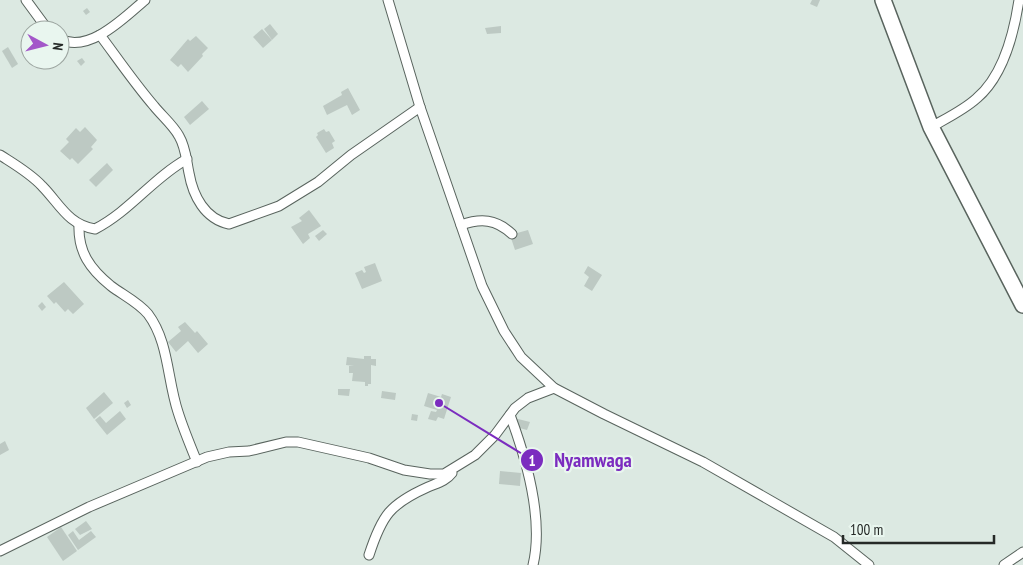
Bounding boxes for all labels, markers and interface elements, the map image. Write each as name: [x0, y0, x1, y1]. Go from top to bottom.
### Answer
north arrow: [20, 20, 70, 70]
text: N: [49, 42, 67, 51]
callout: Nyamwaga: [520, 443, 642, 478]
text: Nyamwaga: [554, 447, 632, 473]
text: 1: [528, 451, 536, 470]
scale bar: [843, 512, 994, 544]
text: 100 m: [850, 520, 883, 539]

